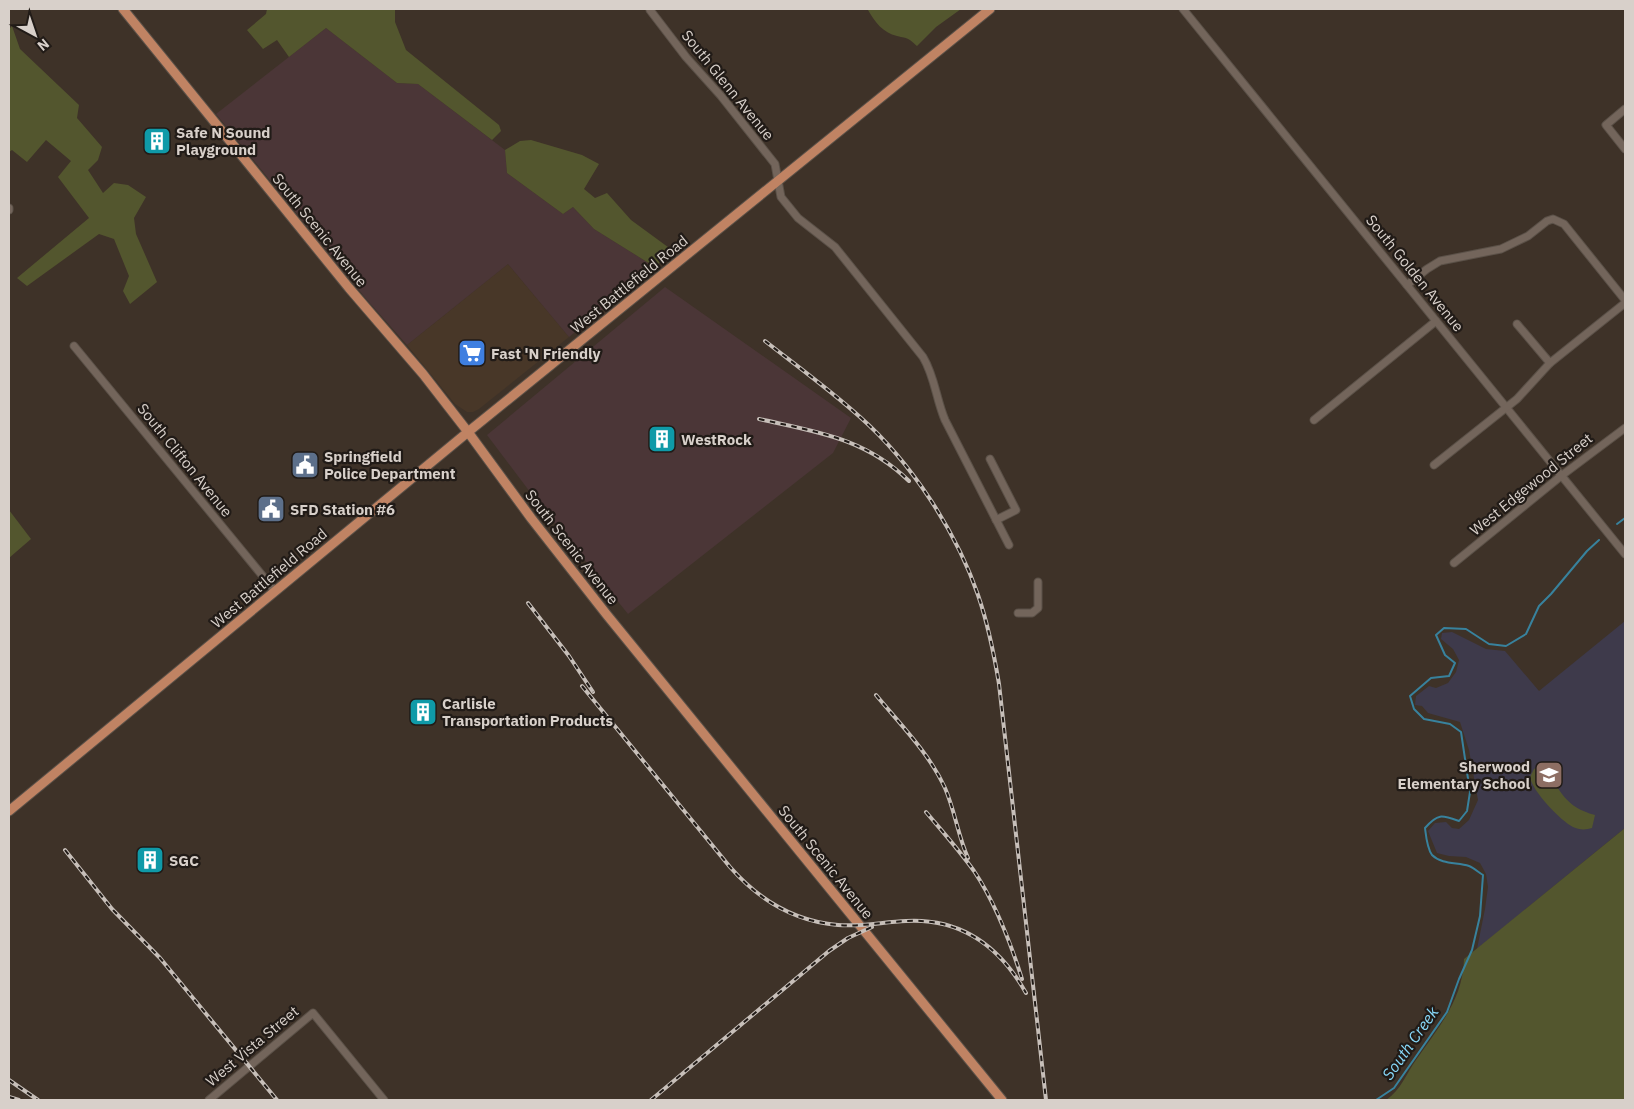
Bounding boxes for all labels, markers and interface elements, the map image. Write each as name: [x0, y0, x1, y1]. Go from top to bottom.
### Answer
north arrow: [10, 10, 60, 60]
street label: South Glenn Avenue: [678, 26, 778, 144]
text: N: [34, 35, 53, 55]
place label: Safe N Sound Playground: [176, 123, 270, 159]
building icon: Safe N Sound Playground: [142, 126, 172, 156]
street label: South Scenic Avenue: [268, 169, 372, 291]
street label: South Golden Avenue: [1362, 211, 1468, 335]
street label: West Battlefield Road: [567, 231, 691, 337]
supermarket icon: Fast 'N Friendly: [457, 338, 487, 368]
place label: Fast 'N Friendly: [491, 344, 601, 363]
street label: South Clifton Avenue: [133, 399, 237, 521]
building icon: WestRock: [647, 424, 677, 454]
street label: West Edgewood Street: [1466, 429, 1596, 539]
place label: WestRock: [681, 430, 752, 449]
place label: Springfield Police Department: [324, 447, 456, 483]
public building icon: Springfield Police Department: [290, 450, 320, 480]
street label: South Scenic Avenue: [521, 486, 623, 608]
public building icon: SFD Station #6: [256, 494, 286, 524]
place label: SFD Station #6: [290, 500, 395, 519]
street label: West Battlefield Road: [207, 524, 331, 632]
place label: Carlisle Transportation Products: [442, 694, 614, 730]
building icon: Carlisle Transportation Products: [408, 697, 438, 727]
place label: Sherwood Elementary School: [1398, 757, 1530, 793]
school or university icon: Sherwood Elementary School: [1534, 760, 1564, 790]
street label: South Scenic Avenue: [774, 801, 878, 923]
building icon: SGC: [135, 845, 165, 875]
place label: SGC: [169, 851, 199, 870]
street label: West Vista Street: [202, 1002, 302, 1090]
water label: South Creek: [1377, 1002, 1443, 1084]

